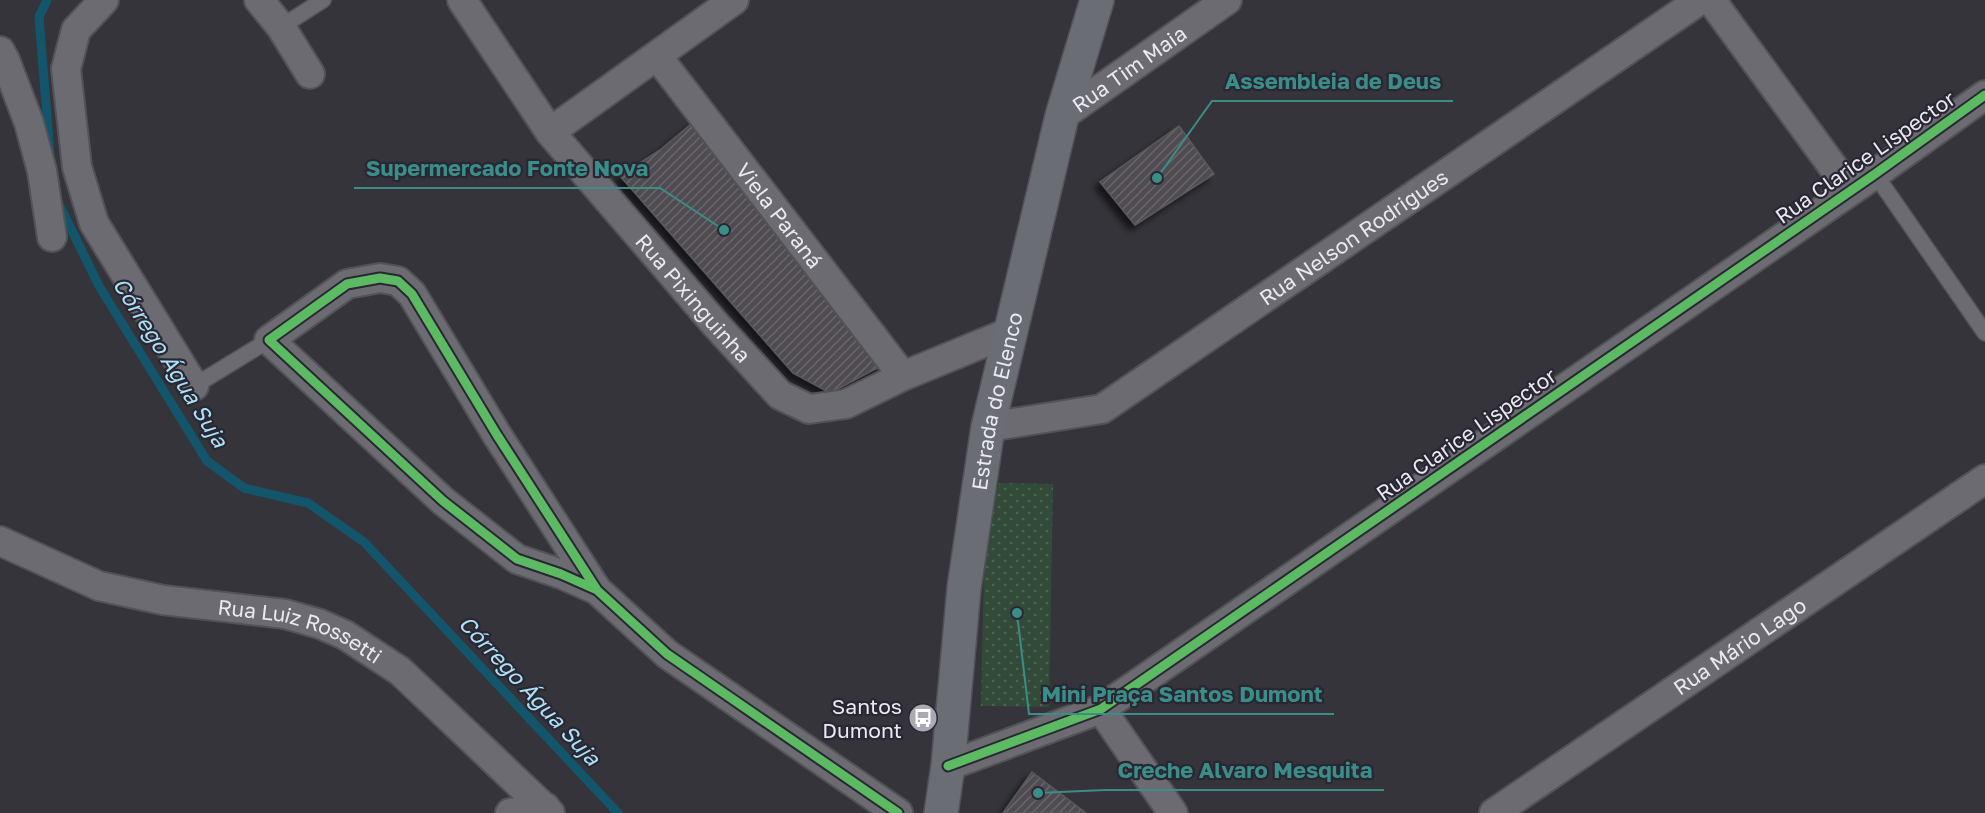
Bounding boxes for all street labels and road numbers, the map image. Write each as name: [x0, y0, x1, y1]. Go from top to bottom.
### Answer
street label: Rua Tim Maia: [1067, 20, 1191, 118]
street label: Rua Clarice Lispector: [1770, 85, 1960, 229]
street label: Viela Paraná: [731, 158, 828, 273]
street label: Rua Nelson Rodrigues: [1254, 163, 1453, 311]
street label: Rua Pixinguinha: [630, 228, 757, 368]
street label: Estrada do Elenco: [966, 309, 1028, 492]
street label: Rua Clarice Lispector: [1371, 362, 1561, 506]
street label: Rua Mário Lago: [1668, 592, 1811, 700]
street label: Rua Luiz Rossetti: [216, 593, 387, 669]

